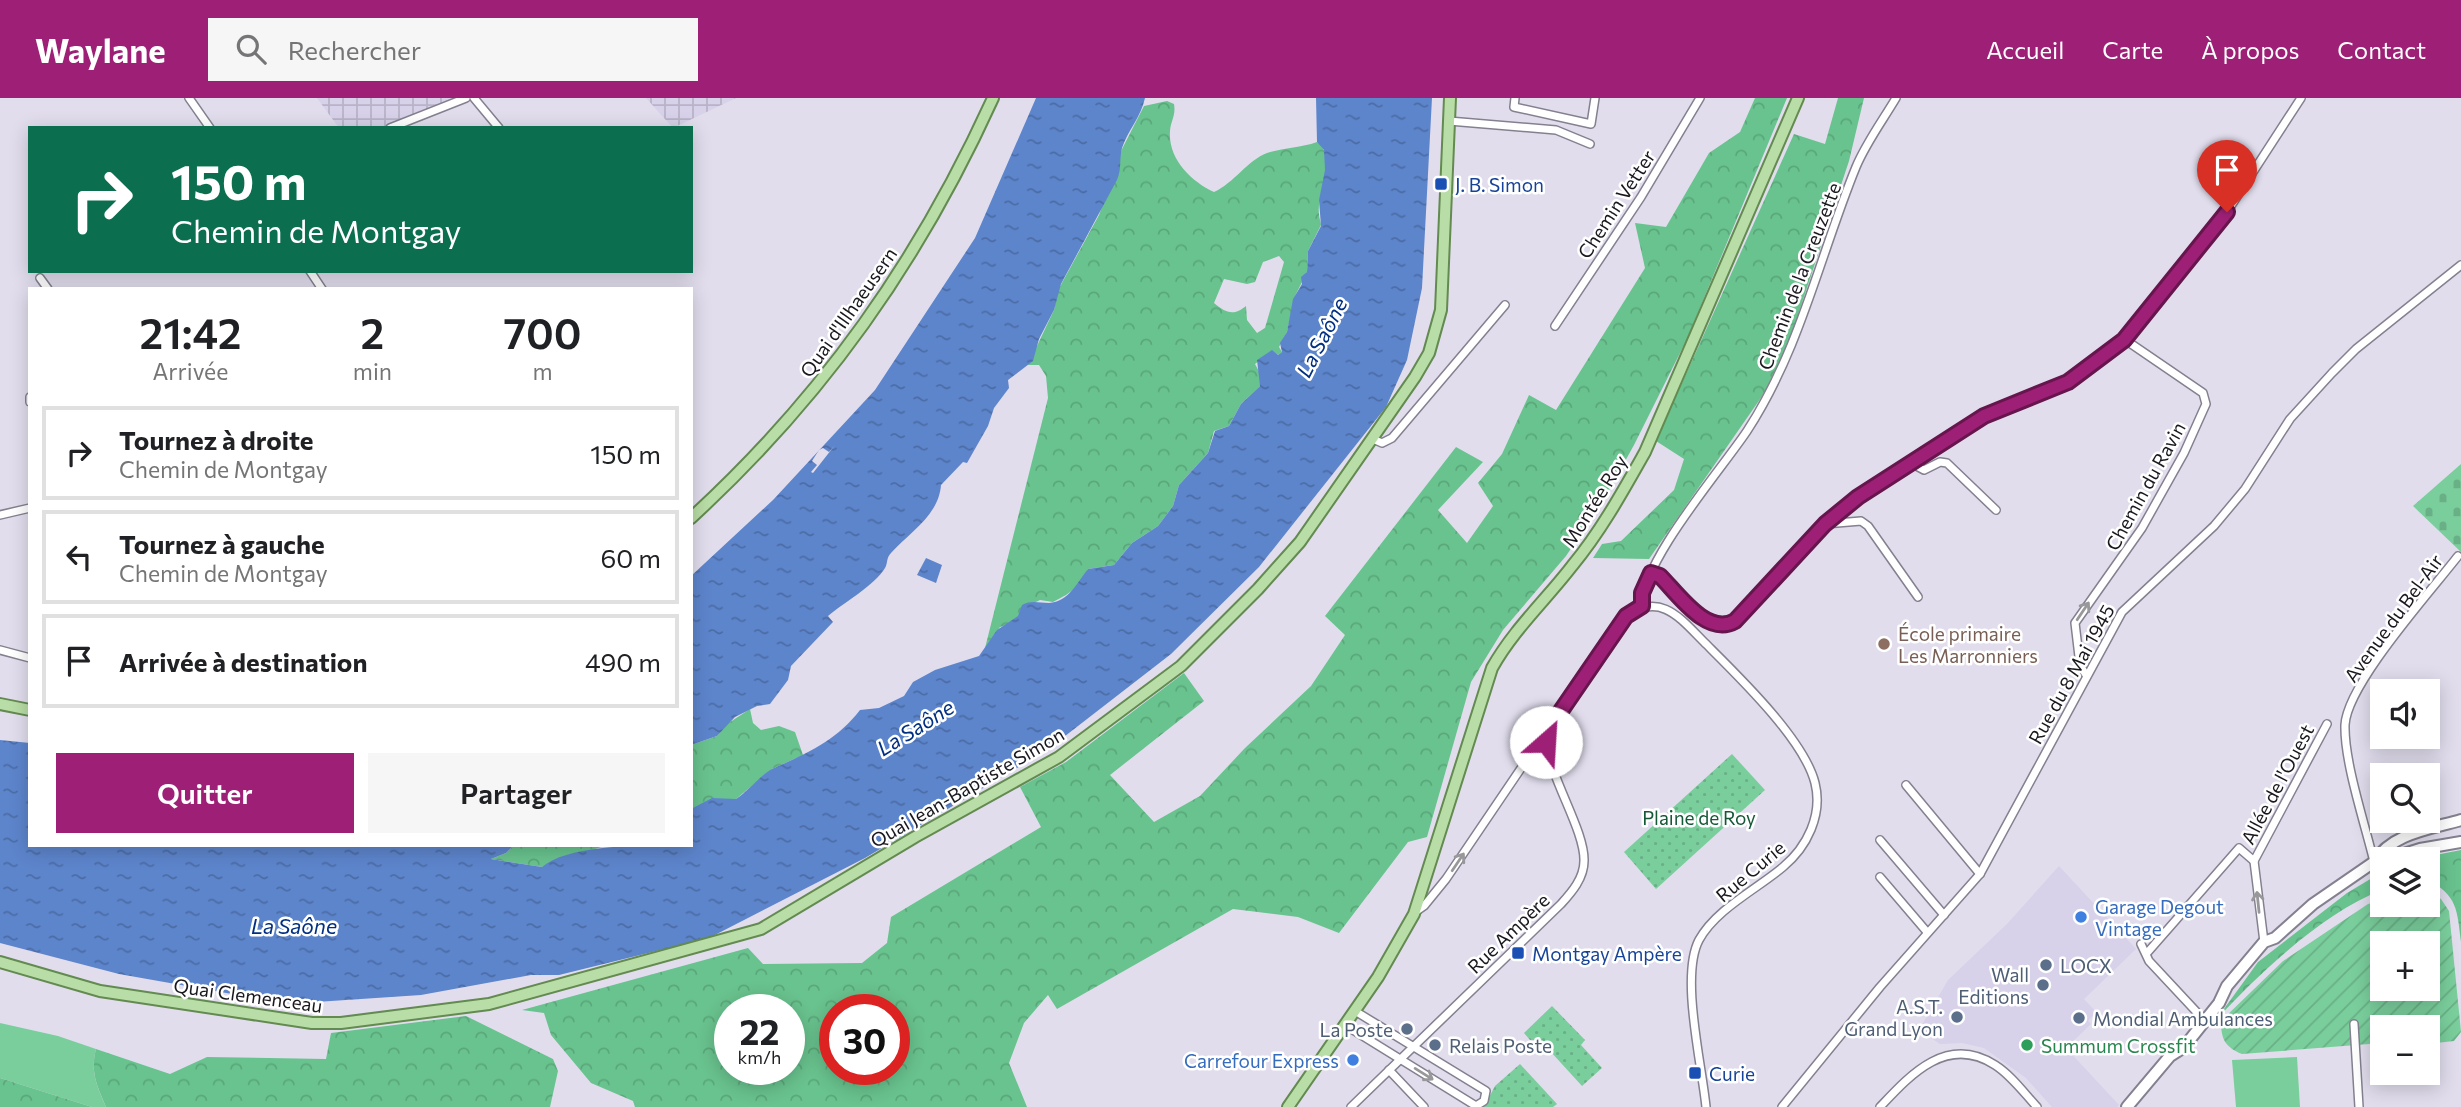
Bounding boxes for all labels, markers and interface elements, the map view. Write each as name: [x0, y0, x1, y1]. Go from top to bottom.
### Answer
search box: [208, 18, 698, 81]
text: Waylane: [35, 29, 166, 70]
icon: search: [232, 30, 270, 68]
text: Rechercher: [288, 34, 421, 65]
text: Accueil: [1986, 35, 2064, 64]
text: Carte: [2102, 35, 2163, 64]
text: À propos: [2201, 35, 2299, 64]
text: Contact: [2337, 35, 2426, 64]
pin: [2197, 140, 2257, 212]
street label: Chemin Vetter: [1572, 145, 1660, 263]
text: 150 m: [171, 150, 306, 210]
icon: arrive: [2208, 151, 2246, 189]
icon: right: [56, 154, 147, 245]
place label: J. B. Simon: [1455, 173, 1544, 196]
marker: J. B. Simon: [1433, 176, 1449, 192]
street label: Chemin de la Creuzette: [1753, 179, 1845, 373]
text: Chemin de Montgay: [171, 210, 461, 250]
street label: Quai d'Illhaeusern: [795, 243, 901, 381]
water label: La Saône: [1290, 293, 1352, 381]
text: 21:42: [139, 306, 241, 358]
text: 2: [361, 306, 384, 358]
text: 700: [503, 306, 582, 358]
text: Arrivée: [153, 357, 228, 385]
text: min: [353, 357, 392, 385]
text: m: [532, 357, 553, 385]
street label: Chemin du Ravin: [2100, 418, 2190, 554]
text: Tournez à droite: [119, 424, 314, 455]
icon: right: [60, 434, 98, 472]
text: 150 m: [590, 438, 661, 469]
street label: Montée Roy: [1557, 450, 1632, 551]
text: Chemin de Montgay: [119, 455, 328, 483]
text: Tournez à gauche: [119, 528, 325, 559]
icon: left: [60, 538, 98, 576]
text: 60 m: [601, 542, 661, 573]
street label: Avenue du Bel-Air: [2339, 549, 2447, 686]
text: Chemin de Montgay: [119, 559, 328, 587]
street label: Rue du 8 Mai 1945: [2023, 600, 2119, 748]
one-way arrow: [2076, 602, 2090, 622]
place label: École primaire Les Marronniers: [1898, 622, 2038, 667]
marker: École primaire Les Marronniers: [1876, 636, 1892, 652]
icon: arrive: [60, 642, 98, 680]
text: Arrivée à destination: [119, 646, 367, 677]
text: 490 m: [585, 646, 661, 677]
map controls: [2370, 679, 2440, 1085]
button: sound: [2370, 679, 2440, 749]
water label: La Saône: [872, 694, 958, 760]
position arrow: [1509, 705, 1583, 779]
street label: Allée de l'Ouest: [2236, 720, 2318, 848]
street label: Quai Jean-Baptiste Simon: [866, 722, 1068, 852]
button: Quitter: [56, 753, 354, 833]
button: Partager: [368, 753, 665, 833]
button: search: [2370, 763, 2440, 833]
park label: Plaine de Roy: [1642, 806, 1756, 829]
street label: Rue Curie: [1711, 836, 1789, 906]
button: layers: [2370, 847, 2440, 917]
one-way arrow: [1450, 853, 1465, 872]
street label: Rue Ampère: [1462, 888, 1554, 978]
one-way arrow: [2252, 891, 2265, 914]
place label: Garage Degout Vintage: [2095, 895, 2224, 940]
marker: Garage Degout Vintage: [2073, 909, 2089, 925]
water label: La Saône: [251, 913, 337, 938]
button: +: [2370, 931, 2440, 1001]
place label: Montgay Ampère: [1532, 942, 1682, 965]
marker: Montgay Ampère: [1510, 945, 1526, 961]
place label: LOCX: [2060, 954, 2112, 977]
marker: LOCX: [2038, 957, 2054, 973]
place label: Wall Editions: [1958, 963, 2029, 1008]
street label: Quai Clemenceau: [172, 973, 324, 1017]
marker: Wall Editions: [2035, 977, 2051, 993]
speed limit sign: 30: [819, 994, 910, 1085]
place label: A.S.T. Grand Lyon: [1844, 995, 1943, 1040]
place label: Mondial Ambulances: [2093, 1007, 2273, 1030]
text: 22: [740, 1009, 779, 1052]
marker: A.S.T. Grand Lyon: [1949, 1009, 1965, 1025]
marker: Mondial Ambulances: [2071, 1010, 2087, 1026]
button: −: [2370, 1015, 2440, 1085]
place label: La Poste: [1320, 1018, 1393, 1041]
marker: La Poste: [1399, 1021, 1415, 1037]
place label: Relais Poste: [1449, 1034, 1552, 1057]
place label: Summum Crossfit: [2041, 1034, 2196, 1057]
marker: Relais Poste: [1427, 1037, 1443, 1053]
marker: Summum Crossfit: [2019, 1037, 2035, 1053]
text: km/h: [738, 1046, 781, 1068]
place label: Carrefour Express: [1184, 1049, 1339, 1072]
marker: Carrefour Express: [1345, 1052, 1361, 1068]
place label: Curie: [1709, 1062, 1755, 1085]
marker: Curie: [1687, 1065, 1703, 1081]
one-way arrow: [1414, 1067, 1434, 1081]

